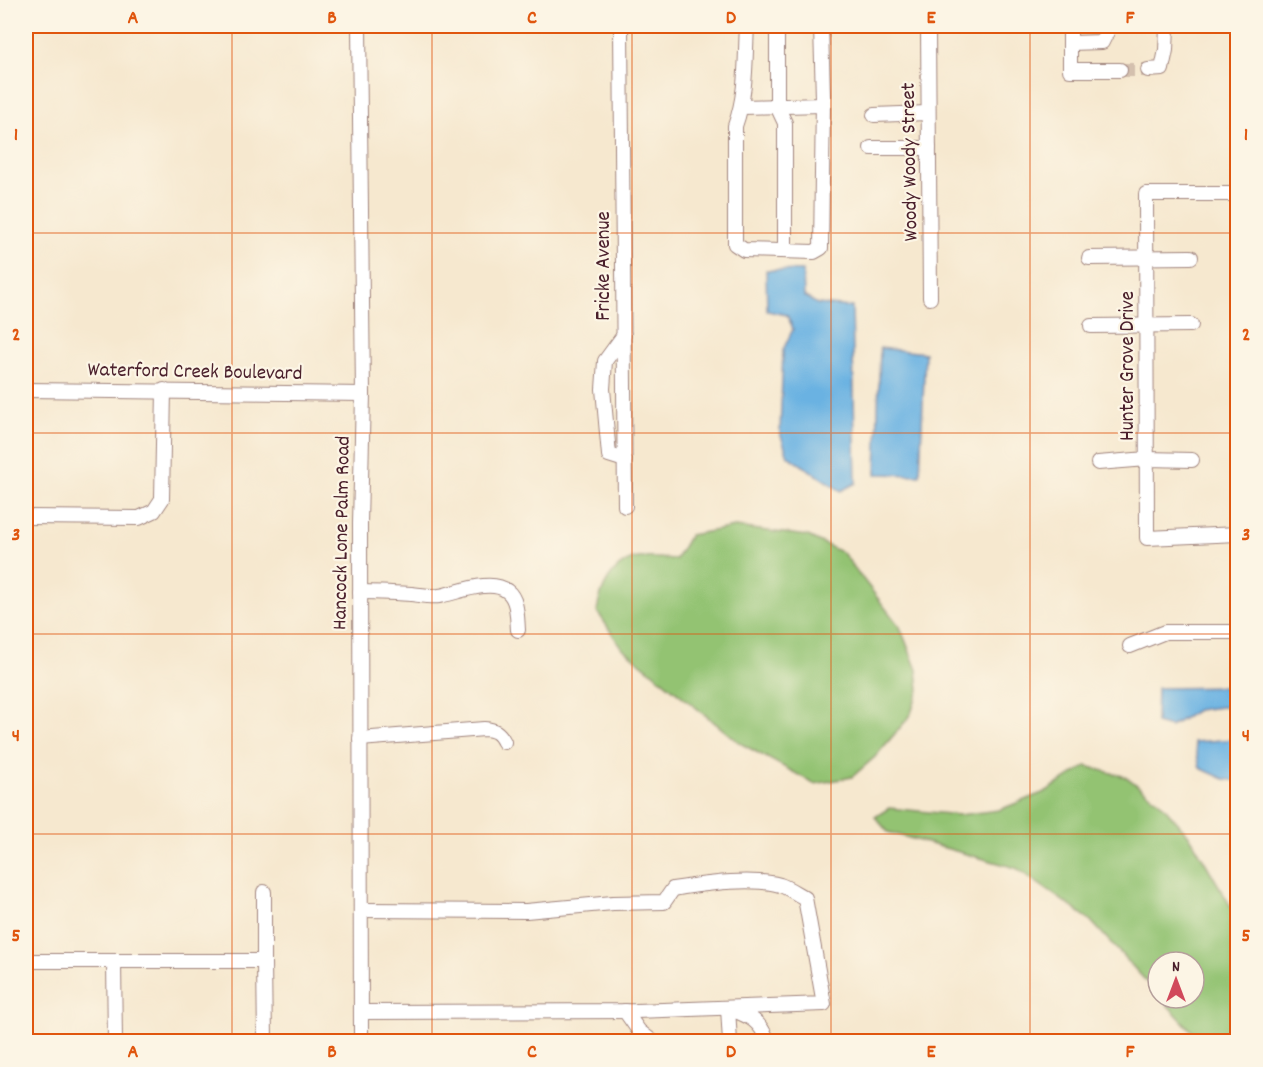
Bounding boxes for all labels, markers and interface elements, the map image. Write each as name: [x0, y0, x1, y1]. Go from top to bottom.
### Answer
text: A: [128, 5, 139, 33]
text: B: [327, 5, 337, 33]
text: C: [527, 5, 537, 33]
text: D: [726, 5, 737, 33]
text: E: [926, 5, 936, 33]
text: F: [1126, 5, 1136, 33]
street label: Woody Woody Street: [895, 82, 927, 242]
text: 1: [14, 122, 18, 150]
text: 1: [1244, 122, 1248, 150]
street label: Fricke Avenue: [590, 211, 620, 321]
street label: Hunter Grove Drive: [1114, 291, 1144, 441]
text: 2: [12, 322, 20, 350]
text: 2: [1242, 322, 1250, 350]
street label: Waterford Creek Boulevard: [87, 356, 303, 390]
street label: Hancock Lone Palm Road: [326, 436, 360, 631]
text: 3: [12, 522, 20, 550]
text: 3: [1242, 522, 1250, 550]
text: 4: [12, 723, 20, 751]
text: 4: [1242, 723, 1250, 751]
text: 5: [11, 923, 21, 951]
text: 5: [1241, 923, 1251, 951]
north arrow: [1146, 950, 1206, 1010]
text: N: [1172, 956, 1180, 979]
text: A: [128, 1039, 139, 1067]
text: B: [327, 1039, 337, 1067]
text: C: [527, 1039, 537, 1067]
text: D: [726, 1039, 737, 1067]
text: E: [926, 1039, 936, 1067]
text: F: [1126, 1039, 1136, 1067]

